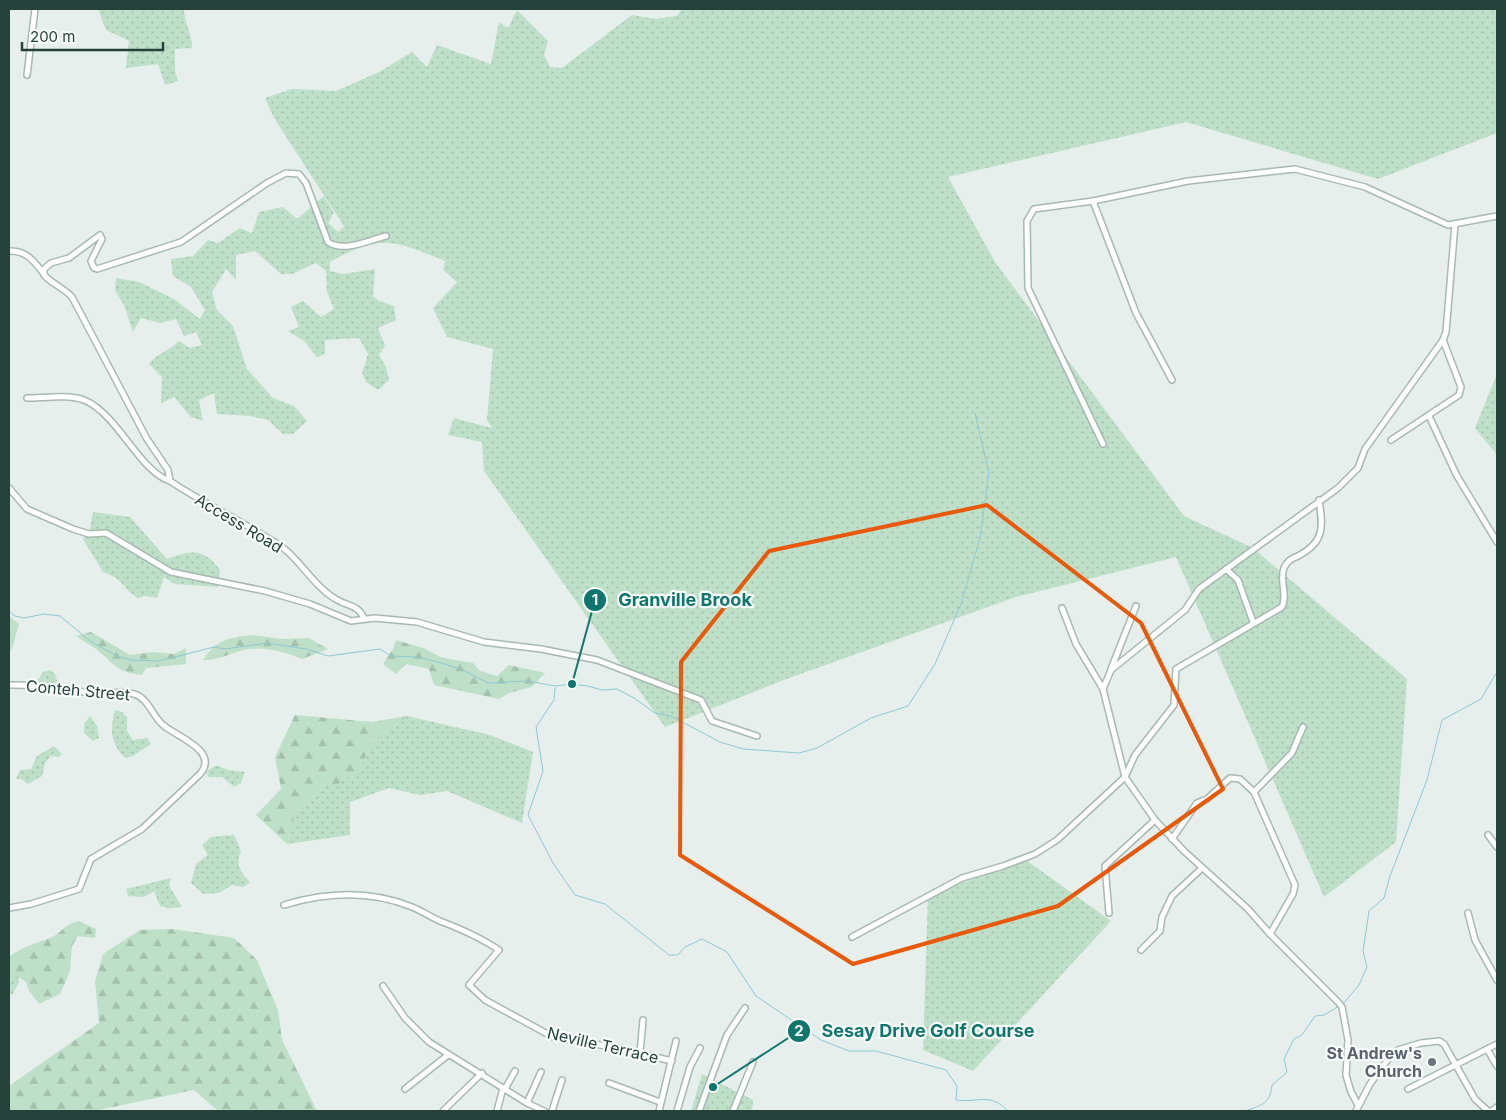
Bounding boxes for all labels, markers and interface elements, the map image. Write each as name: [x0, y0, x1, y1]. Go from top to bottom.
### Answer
scale bar: [22, 20, 164, 52]
text: 200 m: [30, 27, 75, 46]
street label: Access Road: [192, 489, 286, 557]
callout: Granville Brook: [583, 583, 762, 616]
text: Granville Brook: [618, 589, 752, 610]
text: 1: [592, 590, 598, 609]
street label: Conteh Street: [25, 675, 131, 705]
callout: Sesay Drive Golf Course: [786, 1014, 1045, 1047]
text: Sesay Drive Golf Course: [821, 1020, 1035, 1041]
text: 2: [794, 1021, 804, 1040]
street label: Neville Terrace: [545, 1022, 661, 1068]
place label: St Andrew's Church: [1327, 1043, 1422, 1081]
marker: St Andrew's Church: [1426, 1056, 1438, 1068]

